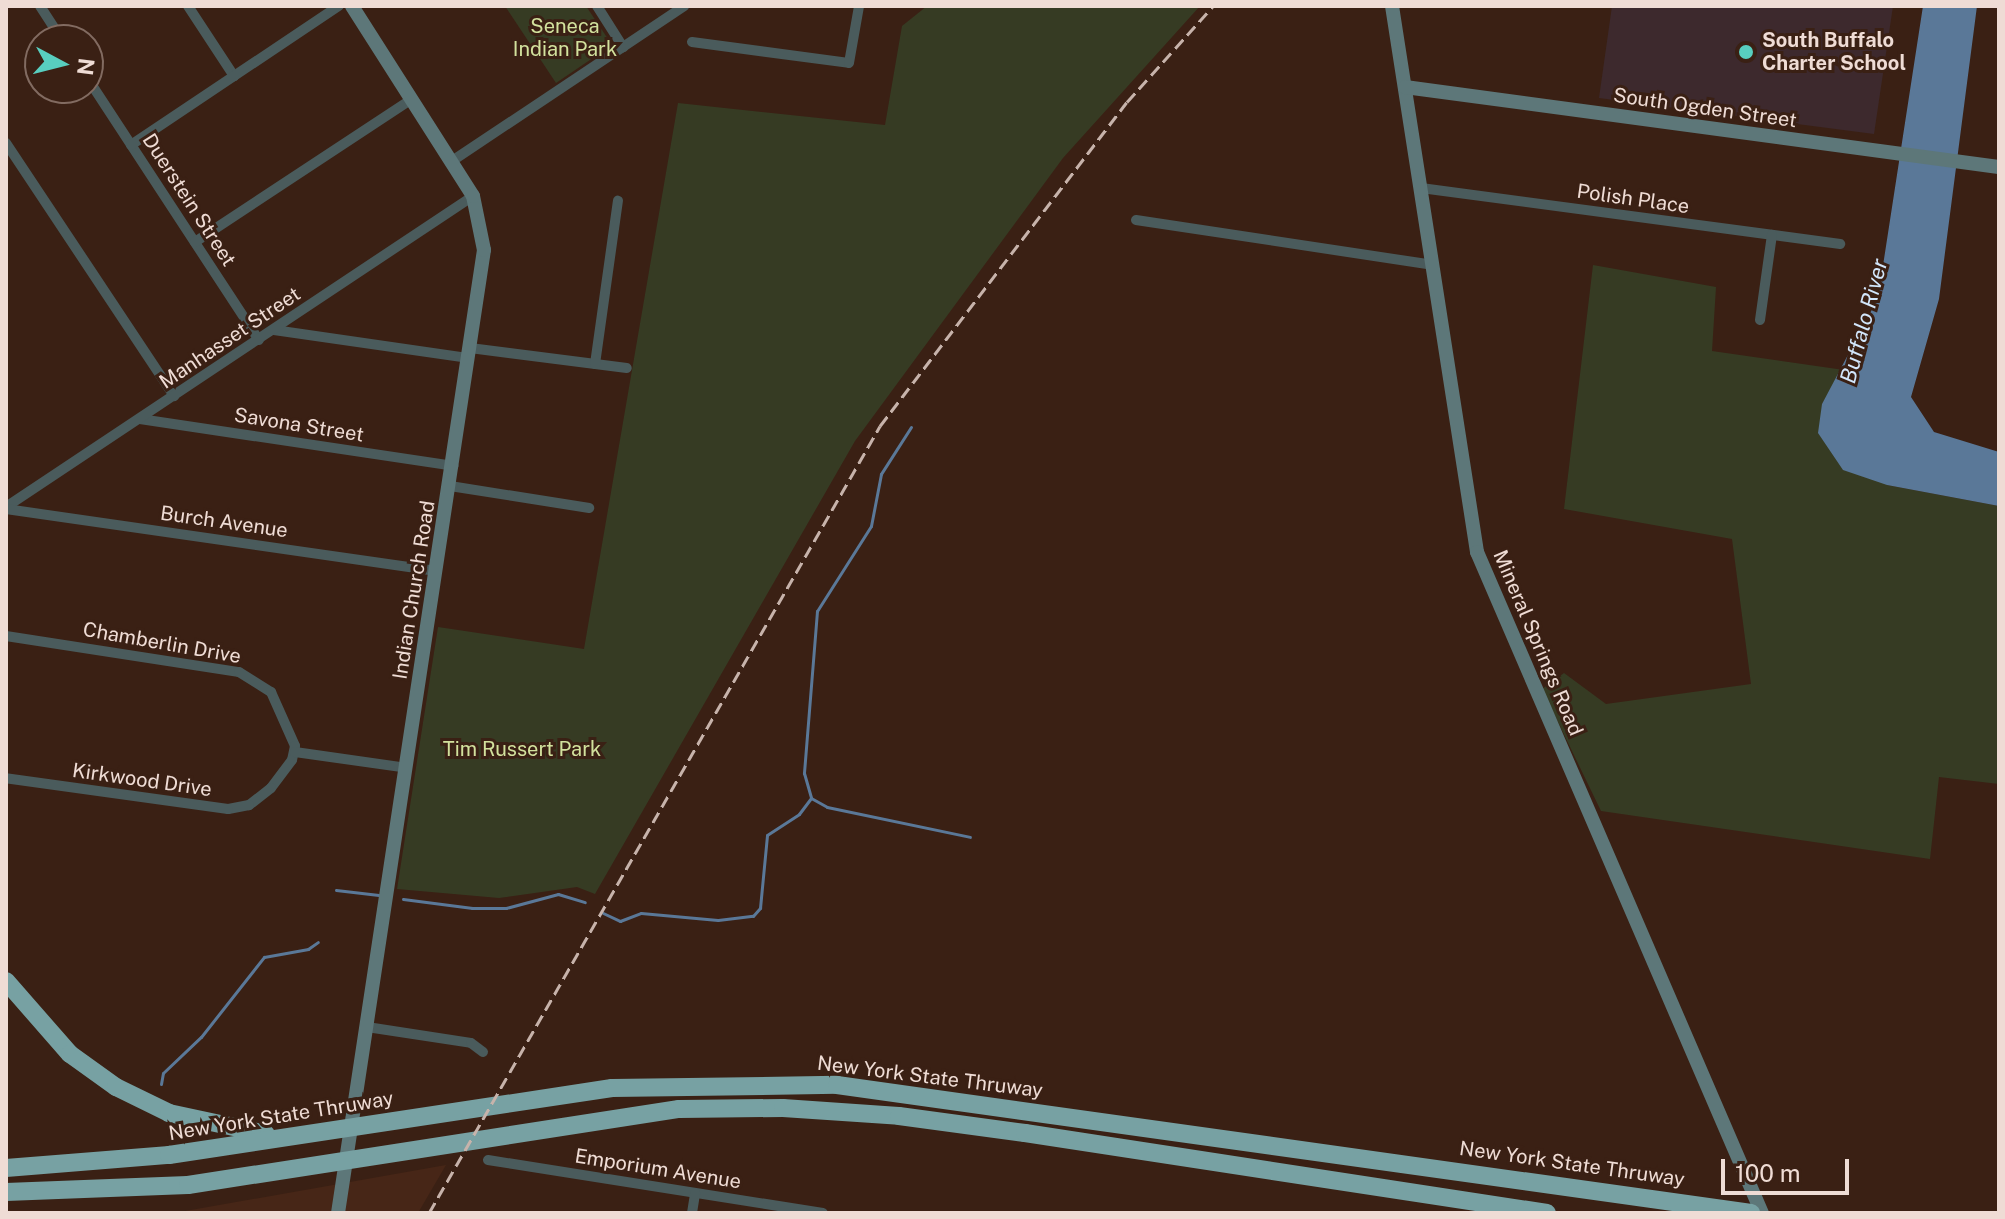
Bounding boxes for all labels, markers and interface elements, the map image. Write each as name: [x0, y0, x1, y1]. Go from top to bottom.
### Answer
park label: Seneca Indian Park: [513, 14, 617, 61]
north arrow: [24, 24, 104, 104]
place label: South Buffalo Charter School: [1762, 28, 1906, 75]
marker: South Buffalo Charter School: [1737, 43, 1755, 61]
text: N: [72, 57, 100, 77]
street label: South Ogden Street: [1612, 83, 1798, 133]
street label: Duerstein Street: [137, 129, 241, 271]
street label: Polish Place: [1575, 179, 1691, 219]
water label: Buffalo River: [1835, 256, 1893, 386]
street label: Manhasset Street: [155, 282, 305, 394]
street label: Savona Street: [232, 403, 366, 447]
street label: Indian Church Road: [388, 499, 440, 681]
street label: Burch Avenue: [159, 501, 289, 543]
street label: Mineral Springs Road: [1488, 547, 1588, 739]
street label: Chamberlin Drive: [81, 617, 243, 669]
park label: Tim Russert Park: [443, 737, 601, 761]
street label: Kirkwood Drive: [71, 758, 213, 802]
street label: New York State Thruway: [816, 1051, 1044, 1103]
street label: New York State Thruway: [167, 1086, 395, 1146]
street label: New York State Thruway: [1458, 1136, 1686, 1192]
scale bar: [1725, 1143, 1853, 1193]
street label: Emporium Avenue: [573, 1144, 743, 1194]
text: 100 m: [1735, 1159, 1801, 1187]

